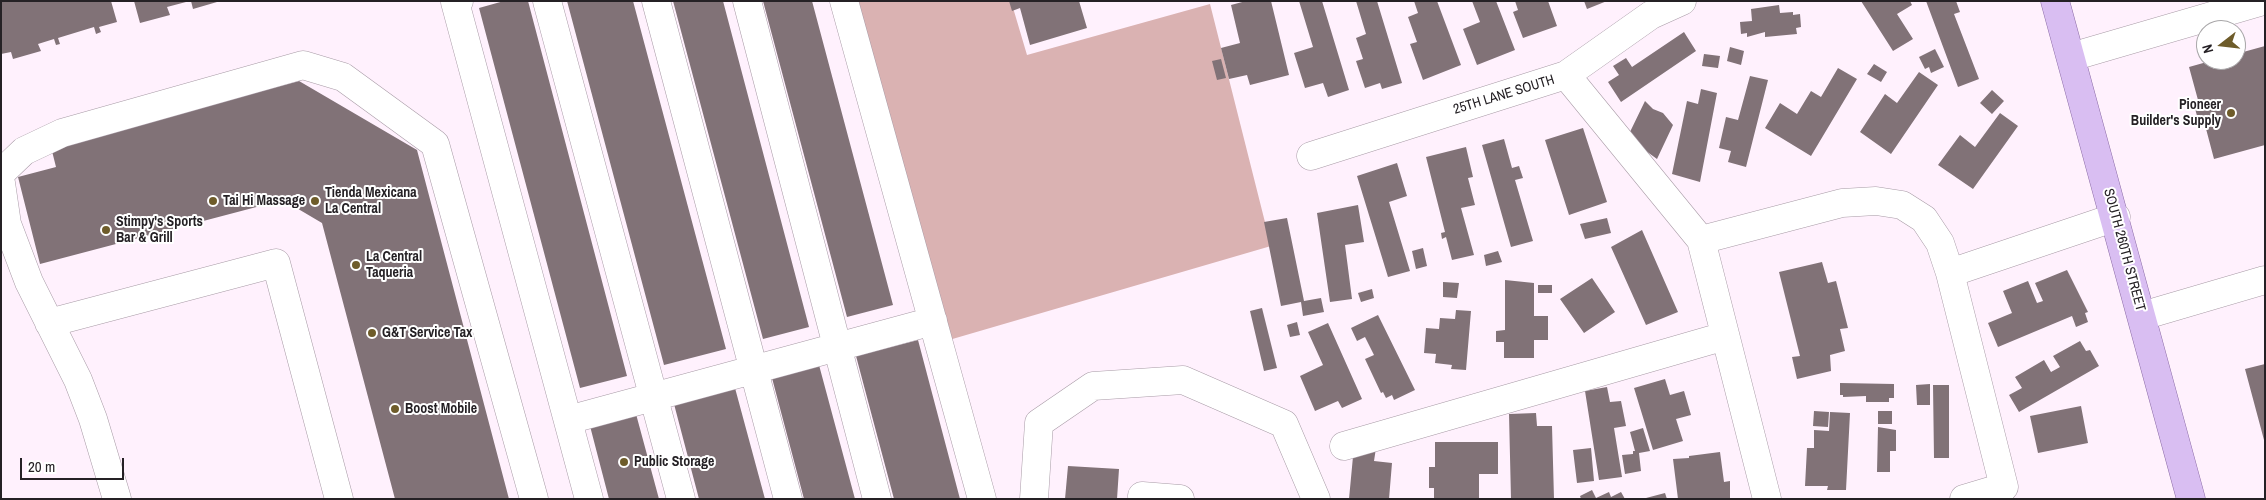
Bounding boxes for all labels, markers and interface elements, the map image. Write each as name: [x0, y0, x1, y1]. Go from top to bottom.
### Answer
north arrow: [2196, 20, 2246, 70]
text: N: [2198, 42, 2217, 55]
street label: 25TH LANE SOUTH: [1452, 72, 1556, 118]
place label: Pioneer Builder's Supply: [2131, 97, 2221, 130]
marker: Pioneer Builder's Supply: [2225, 107, 2237, 119]
place label: Tienda Mexicana La Central: [325, 185, 417, 218]
street label: SOUTH 260TH STREET: [2100, 187, 2148, 313]
place label: Tai Hi Massage: [223, 193, 305, 209]
marker: Tai Hi Massage: [207, 195, 219, 207]
marker: Tienda Mexicana La Central: [309, 195, 321, 207]
place label: Stimpy's Sports Bar & Grill: [116, 214, 203, 246]
marker: Stimpy's Sports Bar & Grill: [100, 224, 112, 236]
place label: La Central Taqueria: [366, 249, 422, 282]
marker: La Central Taqueria: [350, 259, 362, 271]
place label: G&T Service Tax: [382, 325, 472, 341]
marker: G&T Service Tax: [366, 327, 378, 339]
place label: Boost Mobile: [405, 401, 477, 417]
marker: Boost Mobile: [389, 403, 401, 415]
scale bar: [22, 448, 126, 480]
place label: Public Storage: [634, 454, 714, 470]
text: 20 m: [28, 456, 55, 477]
marker: Public Storage: [618, 456, 630, 468]

